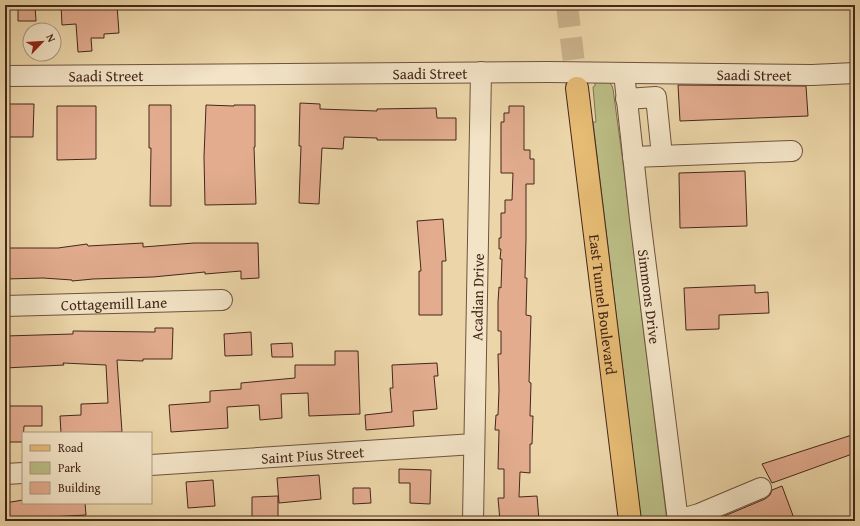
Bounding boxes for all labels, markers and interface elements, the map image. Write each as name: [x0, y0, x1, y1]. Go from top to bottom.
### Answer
north arrow: [22, 22, 62, 62]
text: N: [42, 31, 60, 45]
street label: Saadi Street: [392, 62, 468, 84]
street label: Saadi Street: [716, 63, 792, 85]
street label: Saadi Street: [68, 64, 144, 86]
street label: East Tunnel Boulevard: [584, 233, 622, 376]
street label: Simmons Drive: [633, 248, 666, 345]
street label: Acadian Drive: [466, 253, 488, 341]
street label: Cottagemill Lane: [61, 291, 167, 315]
legend: [22, 432, 152, 504]
text: Road: [58, 439, 84, 456]
street label: Saint Pius Street: [260, 441, 366, 468]
text: Park: [58, 459, 82, 476]
text: Building: [58, 479, 101, 496]

